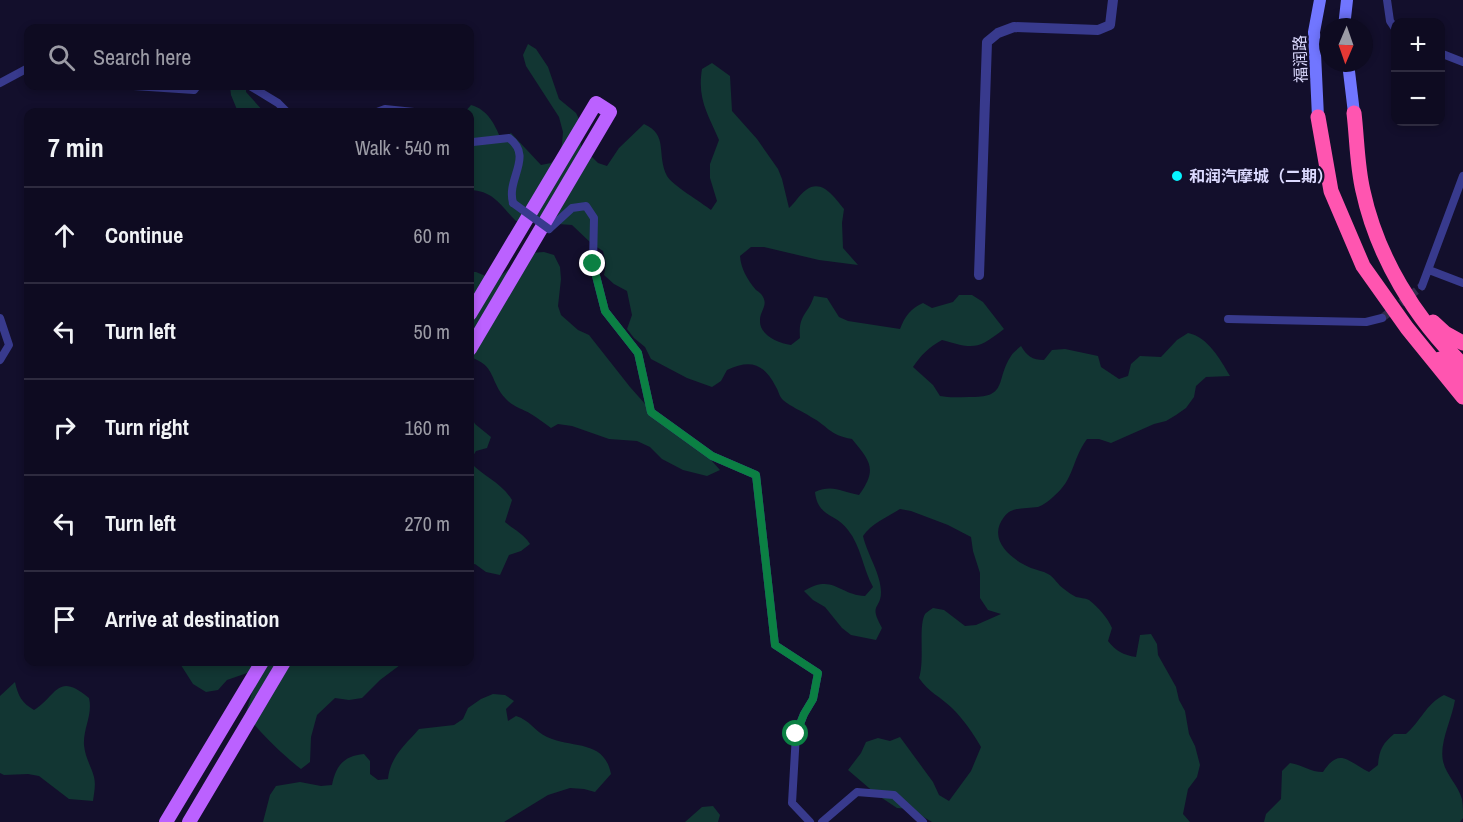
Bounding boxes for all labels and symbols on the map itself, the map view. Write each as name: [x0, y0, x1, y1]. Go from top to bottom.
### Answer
north arrow: [1319, 18, 1373, 72]
street label: 福润路: [1288, 35, 1312, 83]
place label: 和润汽摩城（二期）: [1189, 165, 1333, 187]
marker: 和润汽摩城（二期）: [1170, 169, 1184, 183]
route end: [579, 250, 605, 276]
route start: [782, 720, 808, 746]

